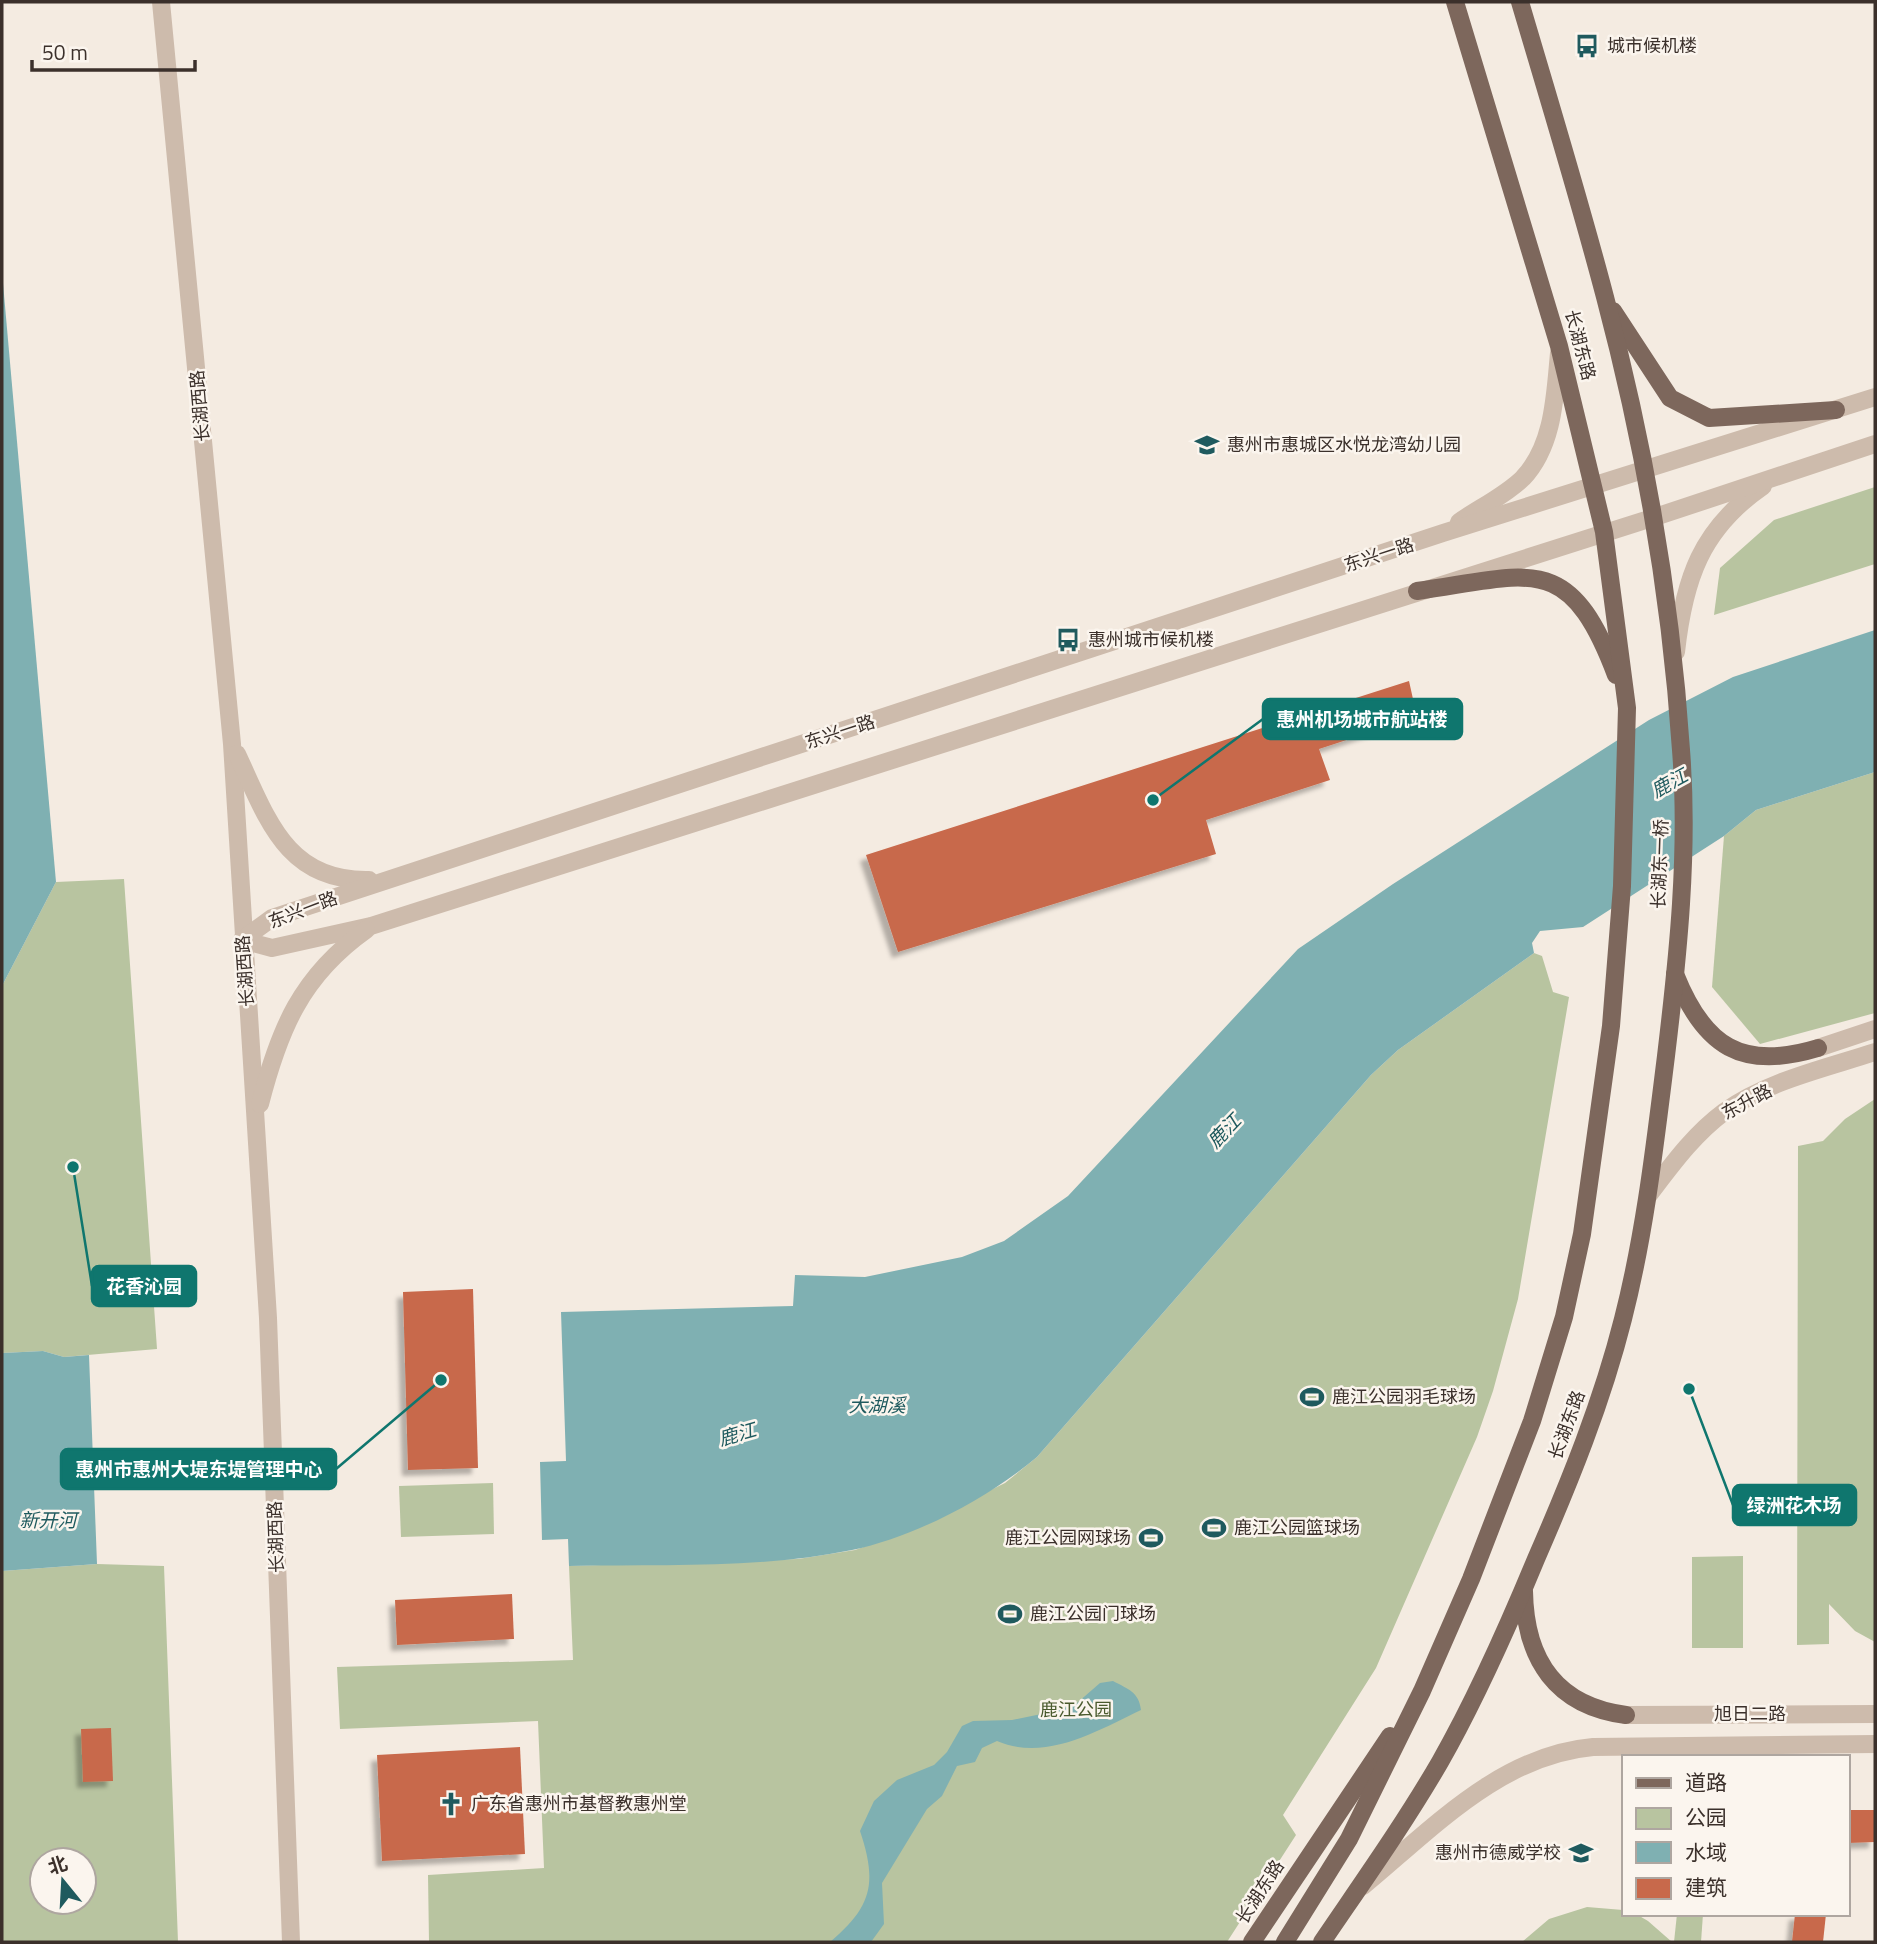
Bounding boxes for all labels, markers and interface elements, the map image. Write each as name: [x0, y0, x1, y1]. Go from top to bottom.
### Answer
scale bar: [32, 28, 194, 72]
bus stop icon: 城市候机楼: [1573, 32, 1601, 60]
place label: 城市候机楼: [1607, 32, 1697, 59]
text: 50 m: [42, 36, 88, 68]
street label: 长湖东路: [1558, 307, 1603, 383]
street label: 长湖西路: [183, 369, 216, 443]
school or university icon: 惠州市惠城区水悦龙湾幼儿园: [1193, 431, 1221, 459]
place label: 惠州市惠城区水悦龙湾幼儿园: [1227, 431, 1461, 458]
street label: 东兴一路: [1340, 531, 1417, 578]
bus stop icon: 惠州城市候机楼: [1054, 626, 1082, 654]
place label: 惠州城市候机楼: [1088, 626, 1214, 653]
callout: 惠州机场城市航站楼: [1263, 699, 1462, 739]
text: 惠州机场城市航站楼: [1276, 704, 1448, 733]
street label: 东兴一路: [801, 708, 878, 755]
water label: 鹿江: [1645, 760, 1694, 804]
street label: 长湖东一桥: [1644, 819, 1675, 909]
street label: 东兴一路: [264, 884, 341, 935]
street label: 长湖西路: [229, 934, 260, 1008]
street label: 东升路: [1717, 1077, 1777, 1126]
water label: 鹿江: [1200, 1105, 1249, 1154]
callout: 花香沁园: [92, 1266, 196, 1306]
text: 花香沁园: [106, 1271, 182, 1300]
sports icon: 鹿江公园羽毛球场: [1298, 1383, 1326, 1411]
place label: 鹿江公园羽毛球场: [1332, 1383, 1476, 1410]
street label: 长湖东路: [1542, 1386, 1592, 1463]
water label: 大湖溪: [848, 1390, 907, 1419]
water label: 鹿江: [715, 1414, 761, 1453]
callout: 惠州市惠州大堤东堤管理中心: [61, 1449, 336, 1489]
text: 惠州市惠州大堤东堤管理中心: [75, 1454, 323, 1483]
callout: 绿洲花木场: [1733, 1485, 1856, 1525]
text: 绿洲花木场: [1746, 1490, 1842, 1519]
street label: 长湖西路: [261, 1501, 290, 1573]
water label: 新开河: [19, 1505, 80, 1534]
sports icon: 鹿江公园篮球场: [1200, 1514, 1228, 1542]
place label: 鹿江公园篮球场: [1234, 1514, 1360, 1541]
place label: 鹿江公园网球场: [1005, 1524, 1131, 1551]
sports icon: 鹿江公园网球场: [1137, 1524, 1165, 1552]
sports icon: 鹿江公园门球场: [996, 1600, 1024, 1628]
place label: 鹿江公园门球场: [1030, 1600, 1156, 1627]
park label: 鹿江公园: [1040, 1696, 1112, 1723]
street label: 旭日二路: [1714, 1700, 1786, 1727]
legend: [1622, 1755, 1849, 1916]
text: 道路: [1685, 1766, 1727, 1798]
church icon: 广东省惠州市基督教惠州堂: [437, 1790, 465, 1818]
place label: 广东省惠州市基督教惠州堂: [471, 1790, 687, 1817]
text: 公园: [1685, 1801, 1727, 1833]
text: 水域: [1685, 1836, 1727, 1868]
place label: 惠州市德威学校: [1435, 1839, 1561, 1866]
school or university icon: 惠州市德威学校: [1567, 1839, 1595, 1867]
north arrow: [28, 1846, 98, 1916]
text: 北: [44, 1848, 71, 1881]
street label: 长湖东路: [1229, 1854, 1291, 1929]
text: 建筑: [1685, 1871, 1727, 1903]

